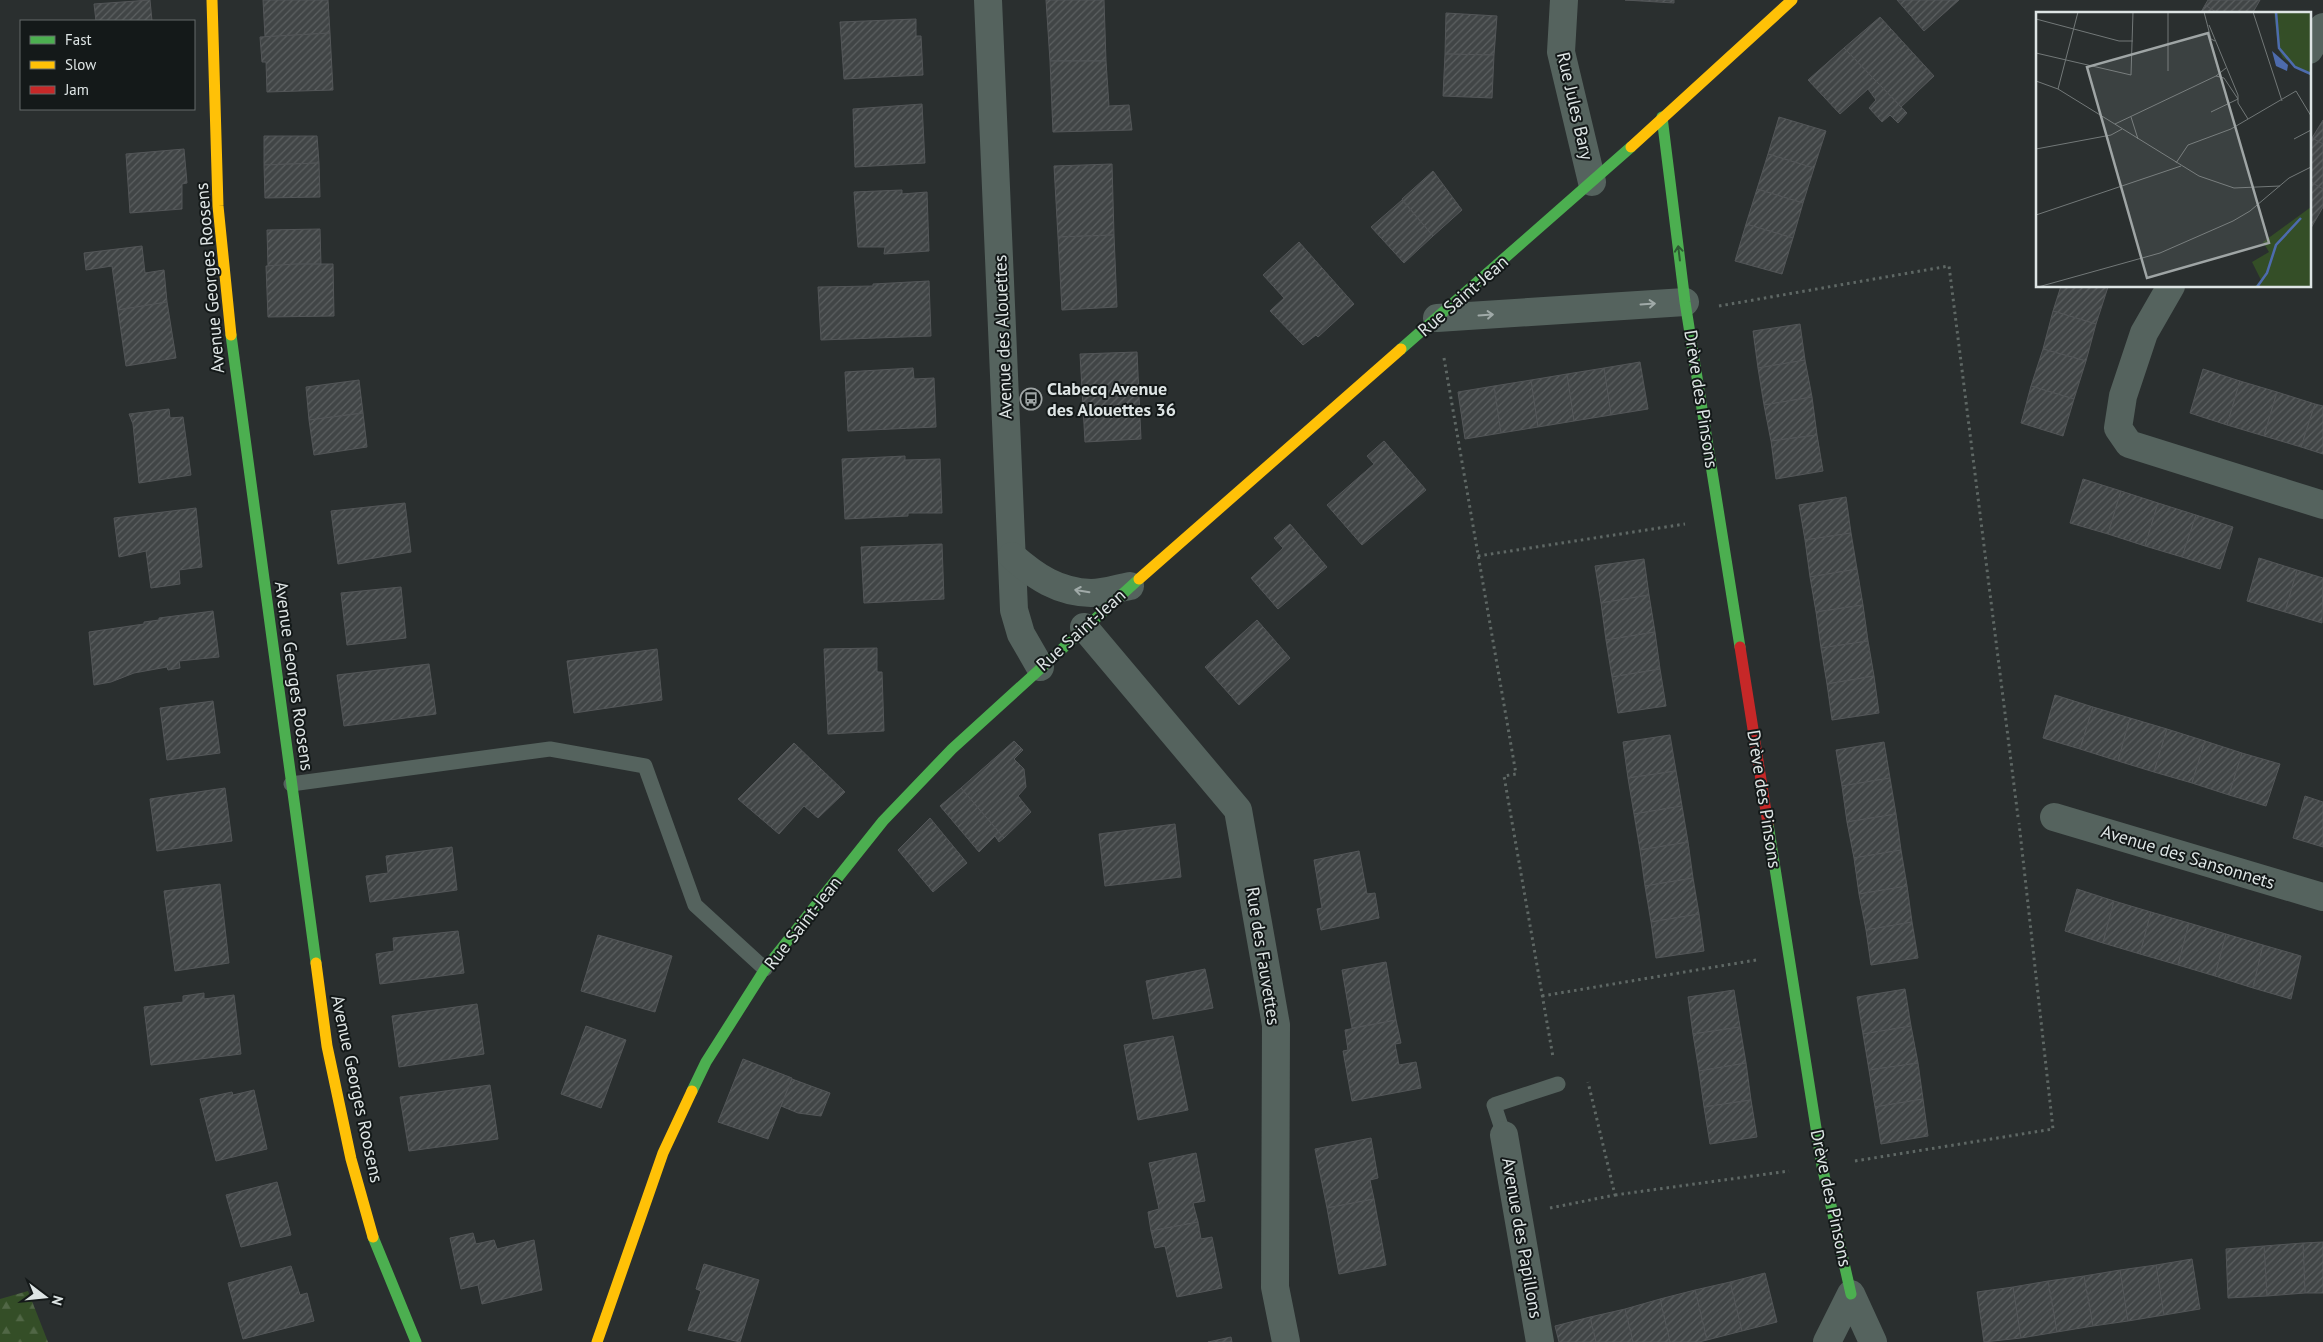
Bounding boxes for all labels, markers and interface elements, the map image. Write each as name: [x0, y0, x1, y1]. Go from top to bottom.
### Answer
inset map: [2036, 12, 2310, 288]
legend: [20, 20, 195, 110]
text: Fast: [65, 30, 92, 49]
street label: Rue Jules Bary: [1552, 50, 1599, 163]
text: Slow: [65, 55, 96, 74]
text: Jam: [64, 80, 89, 99]
street label: Avenue Georges Roosens: [190, 182, 229, 374]
one-way arrow: [1674, 246, 1684, 262]
street label: Rue Saint-Jean: [1413, 250, 1513, 341]
street label: Avenue des Alouettes: [988, 254, 1017, 420]
one-way arrow: [1640, 300, 1656, 309]
one-way arrow: [1478, 310, 1494, 320]
street label: Drève des Pinsons: [1679, 328, 1724, 470]
place label: Clabecq Avenue des Alouettes 36: [1047, 377, 1176, 421]
bus stop icon: Clabecq Avenue des Alouettes 36: [1019, 387, 1043, 411]
street label: Avenue Georges Roosens: [270, 580, 319, 772]
street label: Rue Saint-Jean: [1031, 583, 1130, 676]
one-way arrow: [1074, 586, 1090, 596]
street label: Drève des Pinsons: [1742, 728, 1787, 870]
street label: Avenue des Sansonnets: [2099, 819, 2278, 894]
street label: Rue Saint-Jean: [759, 871, 846, 974]
street label: Rue des Fauvettes: [1241, 885, 1286, 1027]
street label: Avenue Georges Roosens: [326, 993, 389, 1185]
street label: Drève des Pinsons: [1806, 1127, 1857, 1269]
street label: Avenue des Papillons: [1497, 1156, 1548, 1320]
north arrow: [20, 1272, 70, 1322]
text: N: [48, 1294, 67, 1307]

